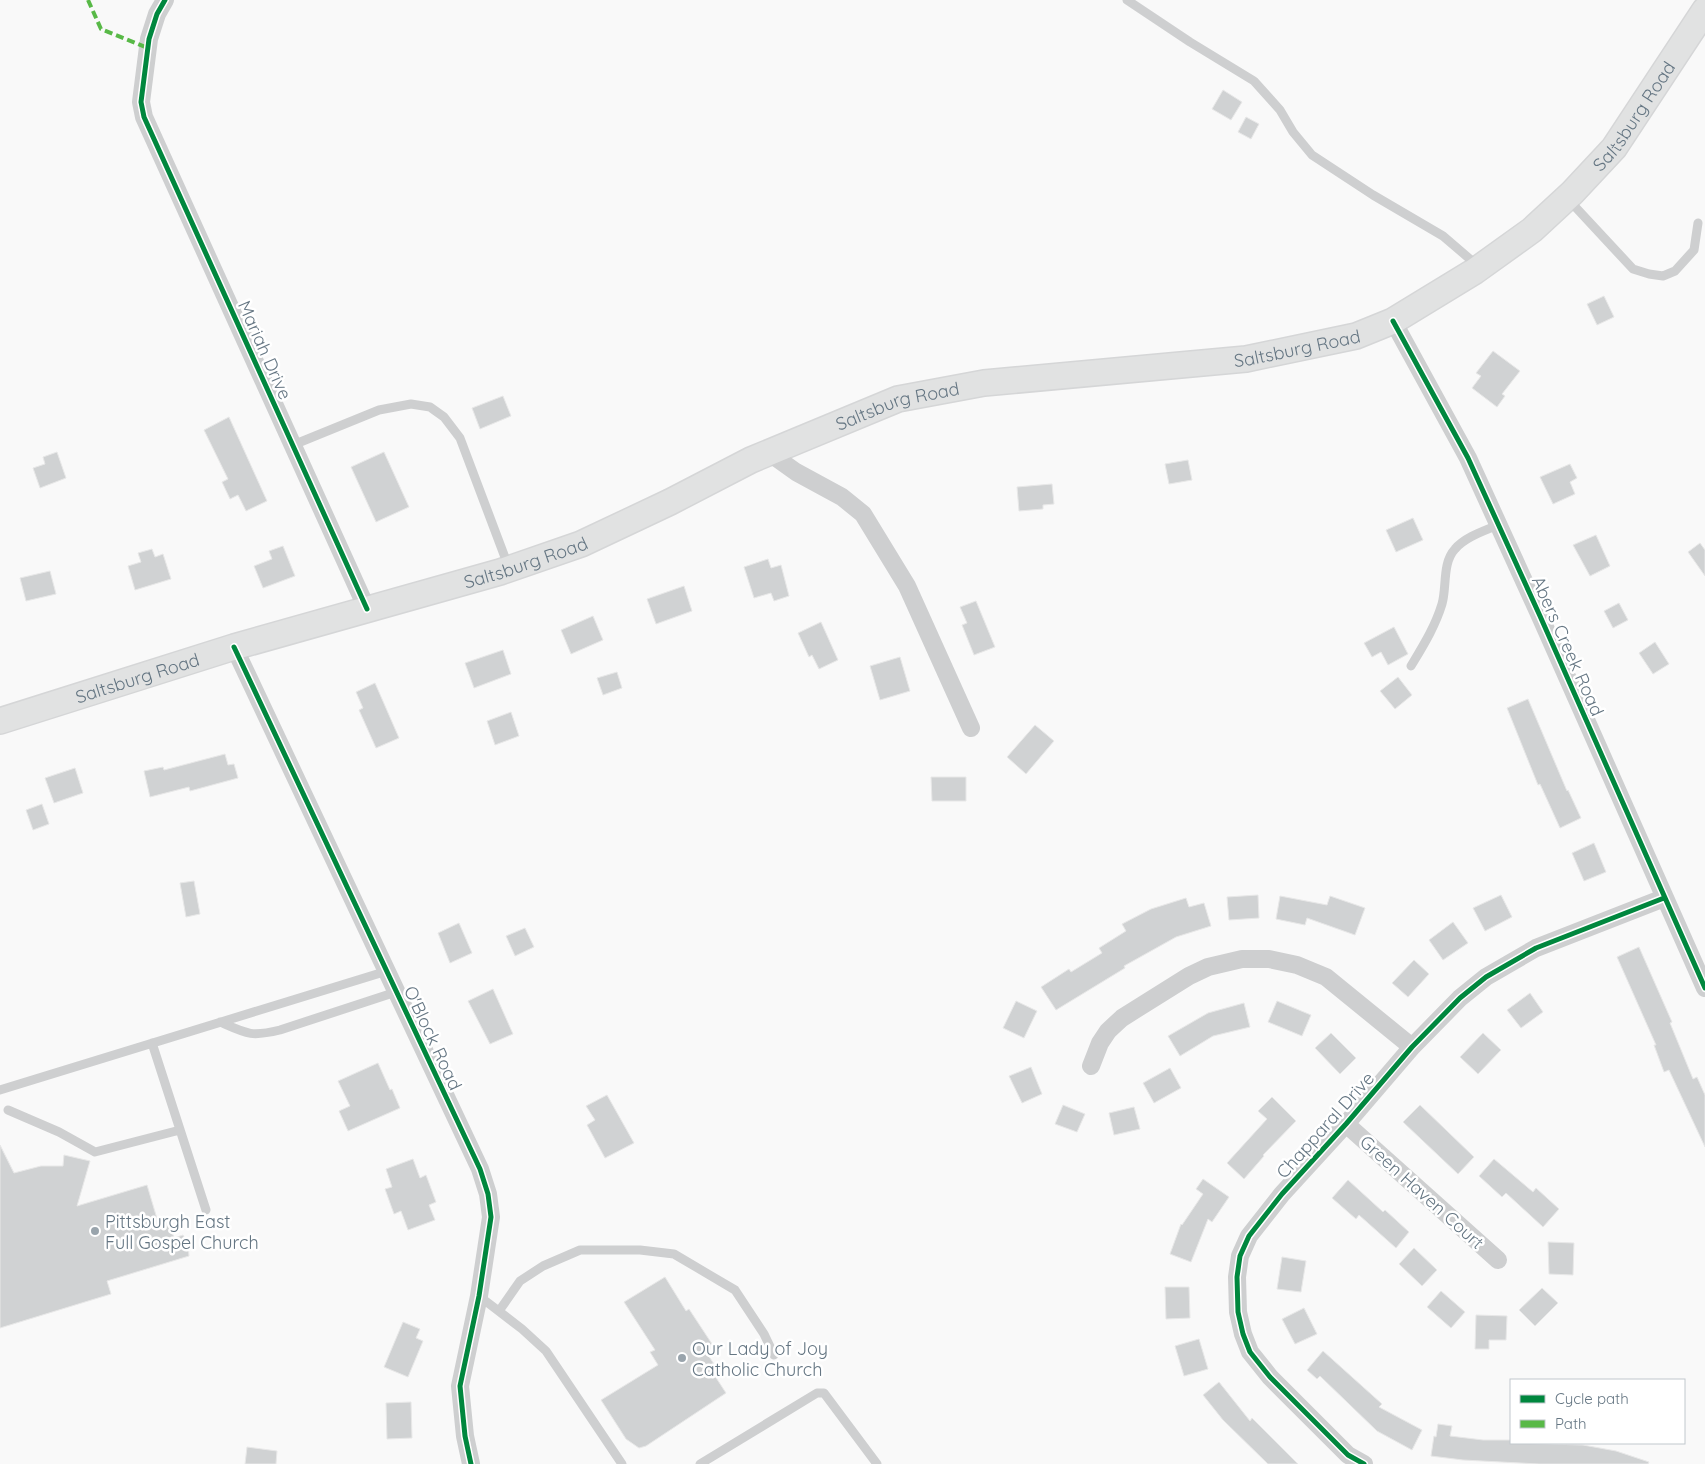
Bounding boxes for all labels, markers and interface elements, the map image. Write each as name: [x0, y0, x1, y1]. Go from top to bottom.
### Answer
street label: Saltsburg Road: [1587, 57, 1680, 175]
street label: Mariah Drive: [233, 297, 297, 403]
street label: Saltsburg Road: [1233, 324, 1362, 372]
street label: Saltsburg Road: [832, 376, 961, 435]
street label: Saltsburg Road: [461, 531, 591, 593]
street label: Abers Creek Road: [1527, 572, 1609, 720]
street label: Saltsburg Road: [72, 647, 202, 708]
street label: O'Block Road: [399, 982, 467, 1094]
street label: Chapparal Drive: [1271, 1067, 1379, 1183]
street label: Green Haven Court: [1355, 1130, 1489, 1254]
place label: Pittsburgh East Full Gospel Church: [105, 1210, 259, 1254]
marker: Pittsburgh East Full Gospel Church: [89, 1225, 101, 1237]
place label: Our Lady of Joy Catholic Church: [692, 1337, 828, 1381]
marker: Our Lady of Joy Catholic Church: [676, 1352, 688, 1364]
legend: [1510, 1379, 1685, 1444]
text: Cycle path: [1555, 1389, 1629, 1408]
text: Path: [1555, 1414, 1587, 1433]

